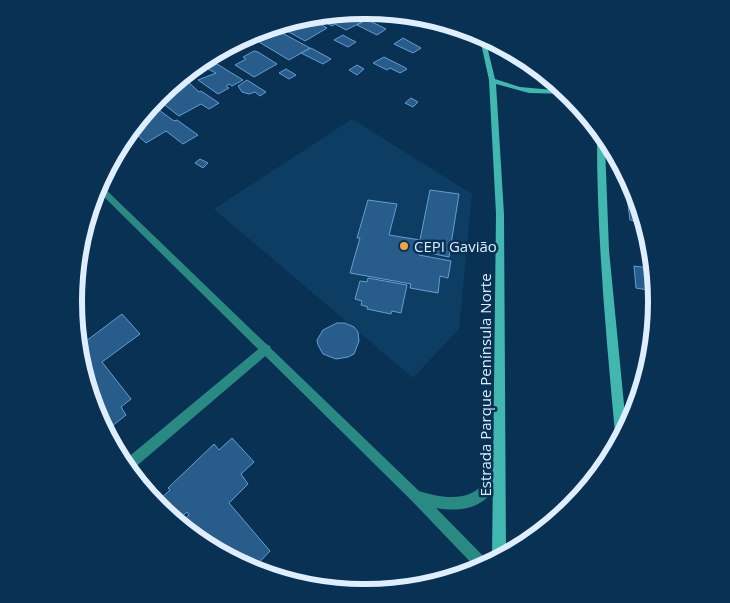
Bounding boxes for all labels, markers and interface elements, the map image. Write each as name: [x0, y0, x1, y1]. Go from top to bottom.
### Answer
place label: CEPI Gavião: [414, 236, 497, 256]
marker: CEPI Gavião: [398, 240, 410, 252]
street label: Estrada Parque Península Norte: [475, 273, 495, 497]

